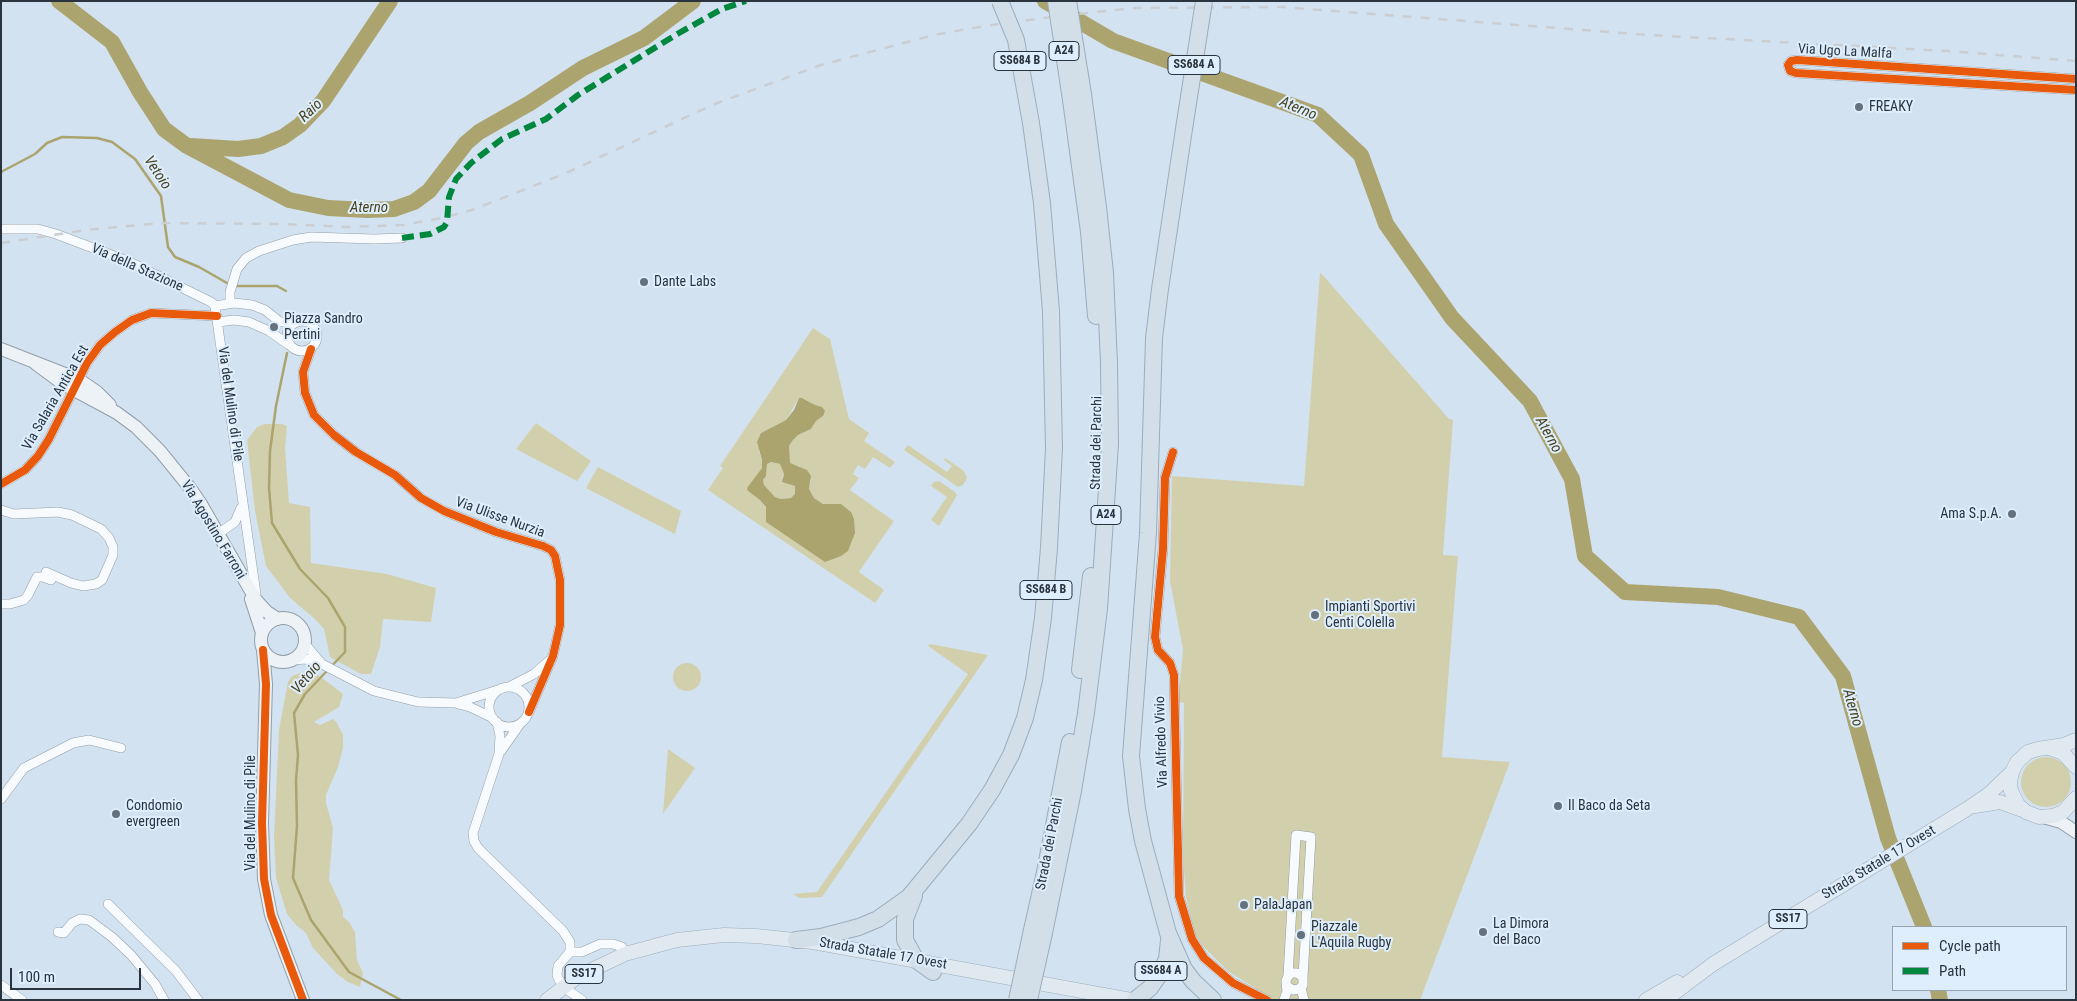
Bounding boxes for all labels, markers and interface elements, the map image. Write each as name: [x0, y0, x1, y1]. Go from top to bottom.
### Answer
road number: A24: [1049, 41, 1079, 60]
street label: Via Ugo La Malfa: [1798, 41, 1892, 63]
road number: SS684 B: [994, 51, 1046, 70]
road number: SS684 A: [1168, 56, 1220, 74]
water label: Aterno: [1277, 93, 1319, 125]
water label: Raio: [296, 96, 326, 126]
place label: FREAKY: [1869, 99, 1913, 115]
marker: FREAKY: [1853, 101, 1865, 113]
water label: Vetoio: [139, 153, 175, 193]
water label: Aterno: [350, 199, 388, 217]
street label: Via della Stazione: [89, 240, 185, 296]
place label: Dante Labs: [654, 274, 716, 290]
marker: Dante Labs: [638, 276, 650, 288]
place label: Piazza Sandro Pertini: [284, 311, 363, 344]
marker: Piazza Sandro Pertini: [268, 321, 280, 333]
street label: Via Salaria Antica Est: [19, 343, 93, 453]
street label: Via del Mulino di Pile: [214, 345, 246, 463]
street label: Strada dei Parchi: [1088, 396, 1106, 490]
water label: Aterno: [1531, 414, 1565, 456]
street label: Via Agostino Farroni: [177, 478, 249, 582]
street label: Via Ulisse Nurzia: [453, 494, 547, 542]
road number: A24: [1091, 506, 1121, 524]
place label: Ama S.p.A.: [1940, 506, 2002, 522]
marker: Ama S.p.A.: [2006, 508, 2018, 520]
road number: SS684 B: [1020, 580, 1072, 600]
place label: Impianti Sportivi Centi Colella: [1325, 599, 1416, 632]
marker: Impianti Sportivi Centi Colella: [1309, 609, 1321, 621]
water label: Vetoio: [288, 658, 326, 698]
water label: Aterno: [1838, 687, 1866, 729]
street label: Via Alfredo Vivio: [1152, 696, 1172, 788]
street label: Via del Mulino di Pile: [243, 755, 259, 871]
street label: Strada dei Parchi: [1033, 796, 1067, 892]
place label: Condomio evergreen: [126, 798, 182, 830]
place label: Il Baco da Seta: [1568, 798, 1651, 814]
marker: Il Baco da Seta: [1552, 800, 1564, 812]
marker: Condomio evergreen: [110, 808, 122, 820]
street label: Strada Statale 17 Ovest: [1819, 822, 1939, 904]
place label: PalaJapan: [1254, 897, 1312, 913]
marker: PalaJapan: [1238, 899, 1250, 911]
road number: SS17: [1769, 910, 1807, 929]
place label: La Dimora del Baco: [1493, 916, 1549, 949]
place label: Piazzale L'Aquila Rugby: [1311, 919, 1391, 952]
marker: La Dimora del Baco: [1477, 926, 1489, 938]
legend: [1892, 926, 2067, 991]
marker: Piazzale L'Aquila Rugby: [1295, 929, 1307, 941]
street label: Strada Statale 17 Ovest: [818, 934, 948, 974]
text: Cycle path: [1939, 937, 2001, 955]
scale bar: [12, 958, 144, 990]
road number: SS684 A: [1135, 961, 1187, 980]
text: Path: [1939, 962, 1966, 980]
road number: SS17: [565, 964, 603, 984]
text: 100 m: [18, 968, 55, 986]

